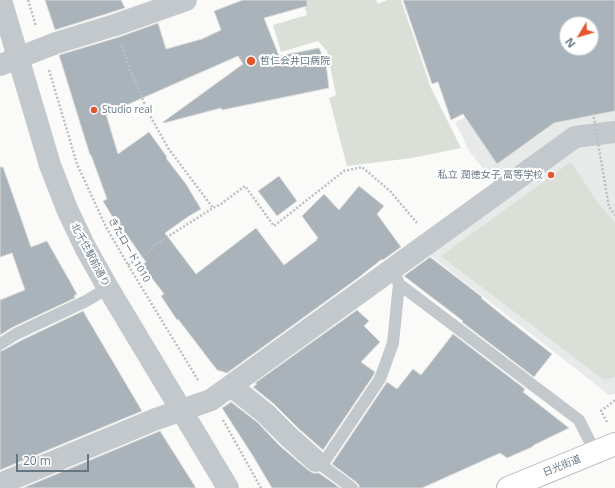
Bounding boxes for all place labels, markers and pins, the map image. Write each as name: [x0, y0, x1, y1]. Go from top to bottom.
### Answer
marker: 哲仁会井口病院: [245, 55, 257, 67]
place label: 哲仁会井口病院: [260, 55, 330, 67]
place label: Studio real: [102, 104, 152, 116]
marker: Studio real: [89, 105, 99, 115]
place label: 私立 潤徳女子 高等学校: [438, 169, 543, 181]
marker: 私立 潤徳女子 高等学校: [546, 170, 556, 180]

